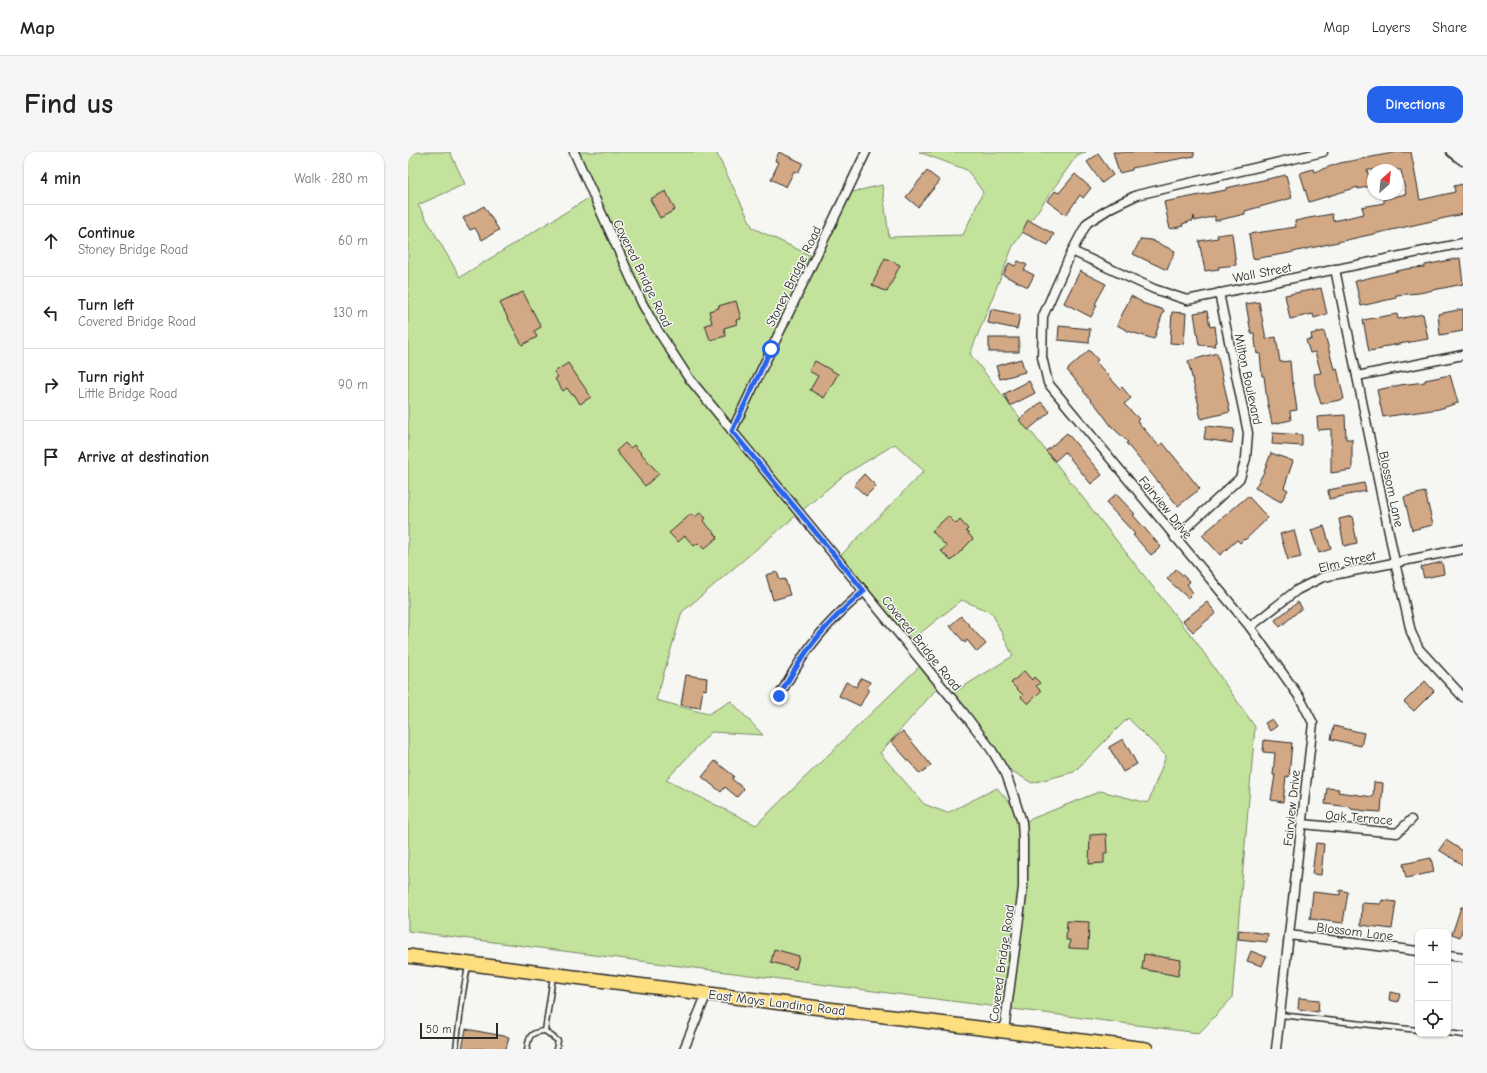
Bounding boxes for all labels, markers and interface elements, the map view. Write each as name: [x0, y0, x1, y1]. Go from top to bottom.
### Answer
text: Map: [20, 17, 55, 39]
text: Map: [1323, 19, 1350, 36]
text: Layers: [1372, 19, 1410, 36]
text: Share: [1432, 19, 1467, 36]
button: Directions: [1367, 86, 1463, 123]
text: Find us: [24, 88, 113, 120]
north arrow: [1367, 164, 1403, 200]
text: 4 min: [40, 169, 81, 188]
text: Walk · 280 m: [294, 171, 368, 186]
street label: Covered Bridge Road: [610, 217, 675, 330]
street label: Stoney Bridge Road: [763, 223, 824, 329]
text: Continue: [78, 224, 135, 242]
icon: ahead: [40, 230, 62, 252]
text: 60 m: [338, 233, 368, 248]
text: Stoney Bridge Road: [78, 242, 188, 257]
street label: Wall Street: [1231, 259, 1294, 286]
text: Turn left: [78, 296, 134, 314]
icon: left: [40, 302, 62, 324]
text: 130 m: [333, 305, 368, 320]
text: Covered Bridge Road: [78, 314, 196, 329]
street label: Milton Boulevard: [1232, 332, 1266, 426]
route start: [762, 340, 780, 358]
text: Turn right: [78, 368, 144, 386]
icon: right: [40, 374, 62, 396]
text: 90 m: [338, 377, 368, 392]
text: Little Bridge Road: [78, 386, 177, 401]
icon: arrive: [40, 446, 62, 468]
text: Arrive at destination: [78, 448, 209, 466]
street label: Blossom Lane: [1376, 450, 1407, 529]
street label: Fairview Drive: [1136, 473, 1196, 542]
street label: Elm Street: [1317, 547, 1378, 575]
street label: Covered Bridge Road: [879, 593, 965, 694]
route end: [770, 687, 788, 705]
street label: Fairview Drive: [1280, 769, 1303, 847]
street label: Oak Terrace: [1325, 807, 1394, 828]
street label: Covered Bridge Road: [986, 904, 1017, 1023]
street label: Blossom Lane: [1316, 919, 1395, 944]
map controls: [1415, 929, 1451, 1037]
button: +: [1415, 929, 1451, 965]
button: −: [1415, 965, 1451, 1001]
street label: East Mays Landing Road: [708, 987, 846, 1018]
button: locate: [1415, 1001, 1451, 1037]
scale bar: [420, 1021, 498, 1040]
text: 50 m: [426, 1023, 451, 1036]

